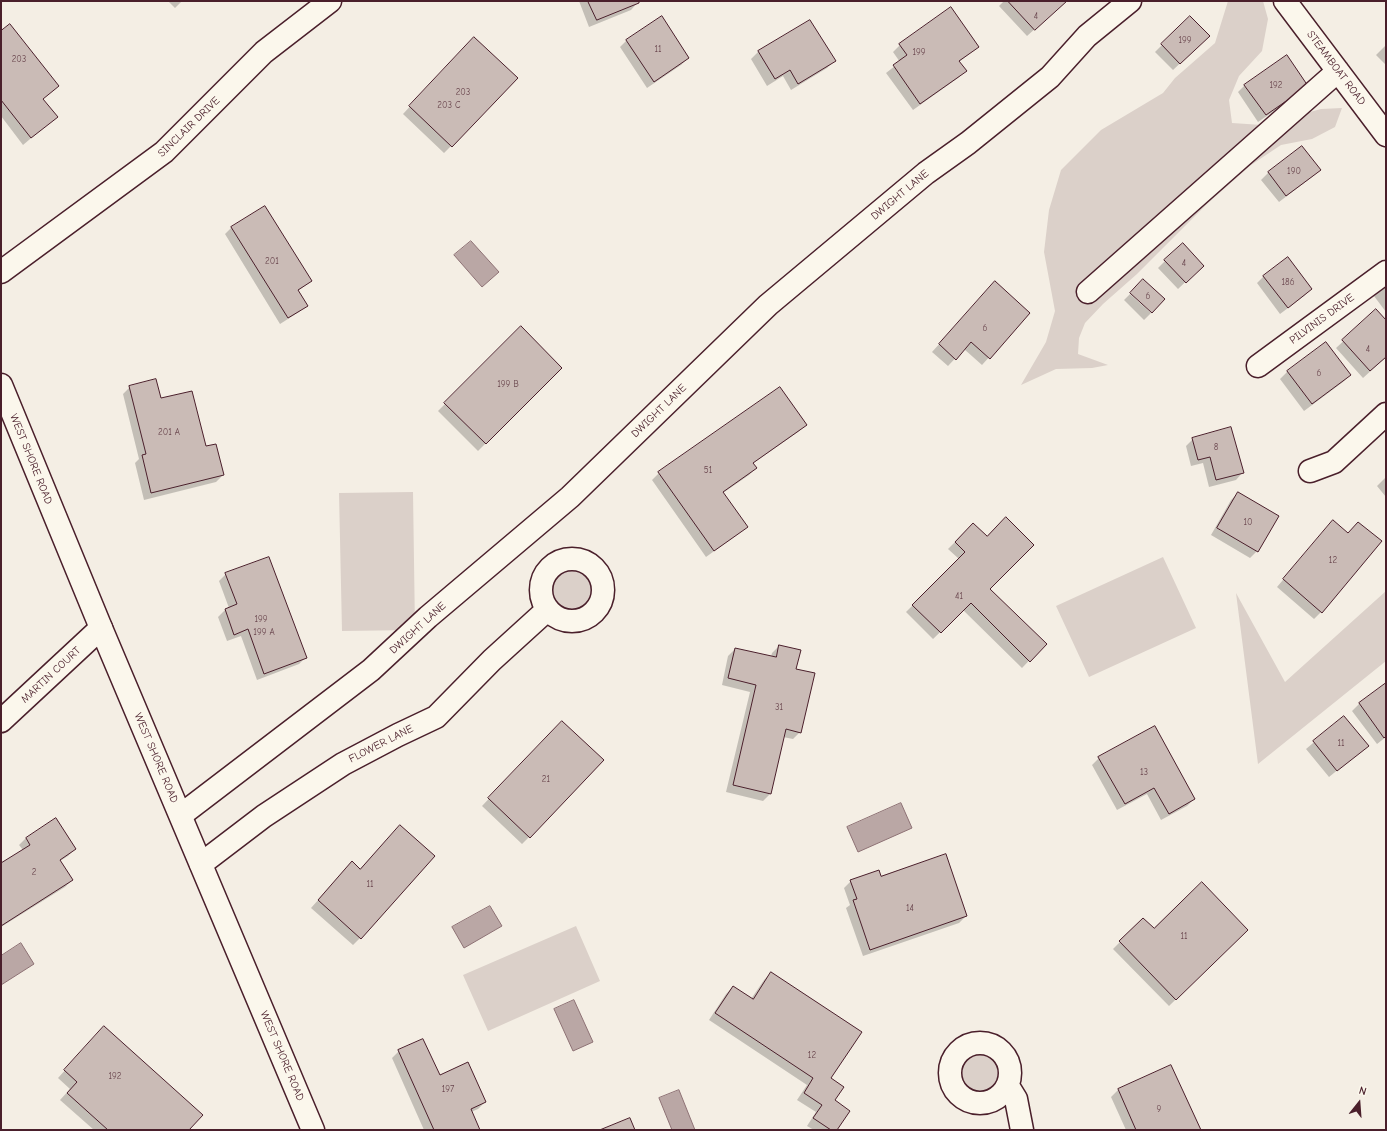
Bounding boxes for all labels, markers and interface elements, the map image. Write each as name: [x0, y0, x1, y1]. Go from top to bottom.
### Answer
house number: 4: [1034, 11, 1038, 21]
street label: STEAMBOAT ROAD: [1304, 28, 1368, 108]
house number: 199: [1178, 35, 1192, 45]
house number: 11: [654, 44, 662, 54]
house number: 199: [912, 47, 926, 57]
house number: 203: [12, 54, 26, 64]
house number: 192: [1269, 80, 1283, 90]
house number: 203: [456, 87, 470, 97]
street label: SINCLAIR DRIVE: [155, 94, 223, 160]
house number: 203 C: [437, 100, 461, 110]
house number: 190: [1287, 166, 1301, 176]
street label: DWIGHT LANE: [868, 167, 932, 223]
house number: 201: [265, 256, 279, 266]
house number: 4: [1182, 258, 1186, 268]
house number: 186: [1281, 277, 1295, 287]
house number: 6: [1146, 291, 1150, 301]
street label: PILVINIS DRIVE: [1287, 291, 1357, 347]
house number: 6: [983, 323, 987, 333]
house number: 4: [1366, 344, 1370, 354]
house number: 6: [1317, 368, 1321, 378]
house number: 199 B: [497, 379, 519, 389]
street label: DWIGHT LANE: [629, 382, 689, 440]
street label: WEST SHORE ROAD: [7, 412, 55, 506]
house number: 201 A: [158, 427, 180, 437]
house number: 8: [1214, 442, 1218, 452]
house number: 51: [704, 465, 712, 475]
house number: 10: [1243, 517, 1253, 527]
house number: 12: [1329, 555, 1337, 565]
house number: 41: [955, 591, 963, 601]
street label: DWIGHT LANE: [387, 599, 449, 657]
house number: 199: [254, 614, 268, 624]
house number: 199 A: [253, 627, 275, 637]
street label: MARTIN COURT: [18, 644, 84, 706]
house number: 31: [775, 702, 783, 712]
street label: WEST SHORE ROAD: [131, 711, 181, 805]
street label: FLOWER LANE: [347, 722, 415, 766]
house number: 11: [1337, 738, 1345, 748]
house number: 13: [1140, 767, 1148, 777]
house number: 21: [542, 774, 550, 784]
house number: 2: [32, 867, 36, 877]
house number: 11: [366, 879, 374, 889]
house number: 14: [906, 903, 914, 913]
house number: 11: [1180, 931, 1188, 941]
street label: WEST SHORE ROAD: [257, 1009, 307, 1103]
house number: 12: [808, 1050, 816, 1060]
house number: 192: [108, 1071, 122, 1081]
north arrow: [1339, 1083, 1379, 1123]
house number: 197: [442, 1084, 454, 1094]
text: N: [1357, 1084, 1368, 1098]
house number: 9: [1157, 1104, 1161, 1114]

